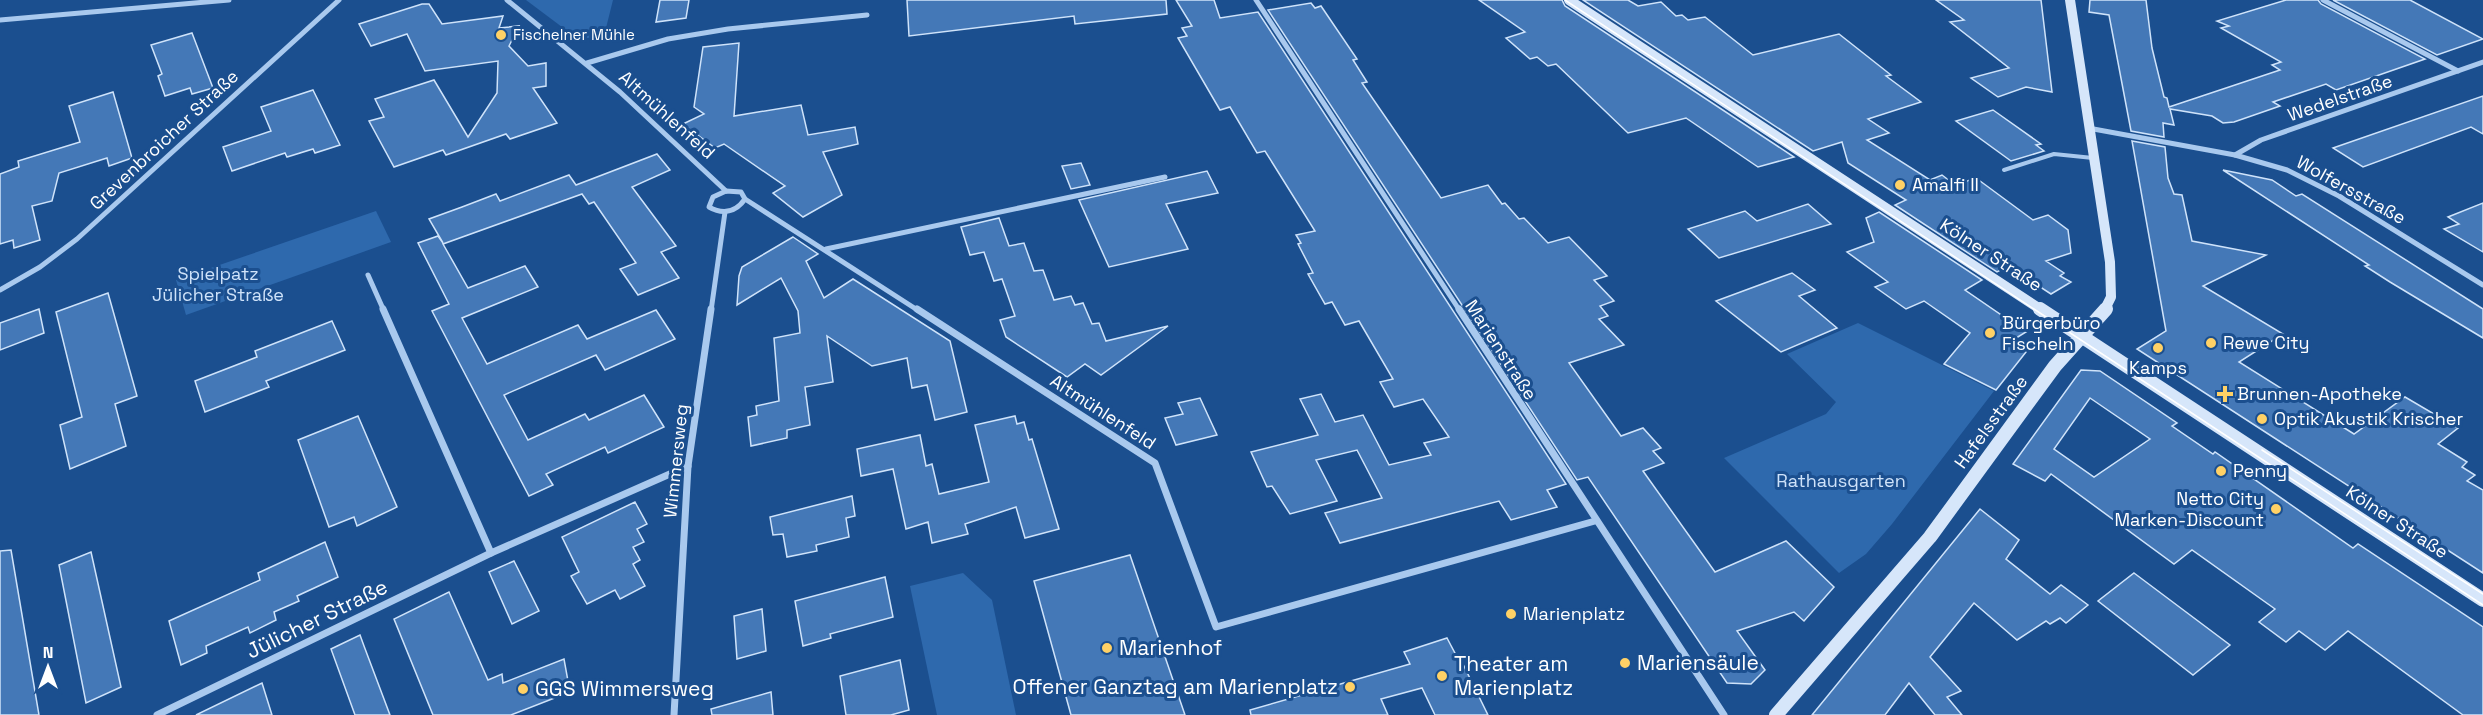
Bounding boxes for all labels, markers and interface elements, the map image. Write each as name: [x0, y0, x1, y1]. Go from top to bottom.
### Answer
place label: Fischelner Mühle: [513, 25, 635, 44]
marker: Fischelner Mühle: [494, 28, 508, 42]
street label: Grevenbroicher Straße: [84, 65, 243, 215]
street label: Altmühlenfeld: [615, 65, 720, 164]
street label: Wedelstraße: [2284, 69, 2395, 126]
street label: Wolfersstraße: [2292, 150, 2410, 229]
place label: Amalfi II: [1912, 173, 1979, 196]
marker: Amalfi II: [1893, 178, 1907, 192]
street label: Kölner Straße: [1936, 213, 2047, 296]
park label: Spielpatz Jülicher Straße: [152, 262, 284, 306]
street label: Marienstraße: [1460, 295, 1542, 404]
place label: Bürgerbüro Fischeln: [2002, 311, 2101, 355]
marker: Bürgerbüro Fischeln: [1983, 326, 1997, 340]
place label: Rewe City: [2223, 331, 2310, 354]
marker: Rewe City: [2204, 336, 2218, 350]
marker: Kamps: [2151, 341, 2165, 355]
place label: Kamps: [2129, 356, 2187, 379]
street label: Altmühlenfeld: [1046, 369, 1160, 454]
street label: Hafelsstraße: [1949, 370, 2032, 473]
place label: Brunnen-Apotheke: [2237, 382, 2402, 405]
marker: Brunnen-Apotheke: [2218, 387, 2232, 401]
street label: Wimmersweg: [658, 403, 693, 519]
place label: Optik Akustik Krischer: [2274, 407, 2463, 430]
marker: Optik Akustik Krischer: [2255, 412, 2269, 426]
place label: Penny: [2233, 459, 2287, 482]
marker: Penny: [2214, 464, 2228, 478]
park label: Rathausgarten: [1776, 469, 1906, 492]
street label: Kölner Straße: [2342, 480, 2453, 563]
place label: Netto City Marken-Discount: [2114, 487, 2264, 531]
marker: Netto City Marken-Discount: [2269, 502, 2283, 516]
street label: Jülicher Straße: [242, 573, 392, 664]
place label: Marienplatz: [1523, 602, 1625, 625]
marker: Marienplatz: [1504, 607, 1518, 621]
place label: Marienhof: [1119, 634, 1222, 661]
north arrow: [18, 637, 78, 697]
marker: Marienhof: [1100, 641, 1114, 655]
text: N: [43, 642, 53, 663]
place label: Mariensäule: [1637, 649, 1759, 676]
place label: Theater am Marienplatz: [1454, 650, 1573, 701]
marker: Mariensäule: [1618, 656, 1632, 670]
marker: Theater am Marienplatz: [1435, 669, 1449, 683]
place label: Offener Ganztag am Marienplatz: [1013, 673, 1338, 700]
place label: GGS Wimmersweg: [535, 675, 714, 702]
marker: Offener Ganztag am Marienplatz: [1343, 680, 1357, 694]
marker: GGS Wimmersweg: [516, 682, 530, 696]

